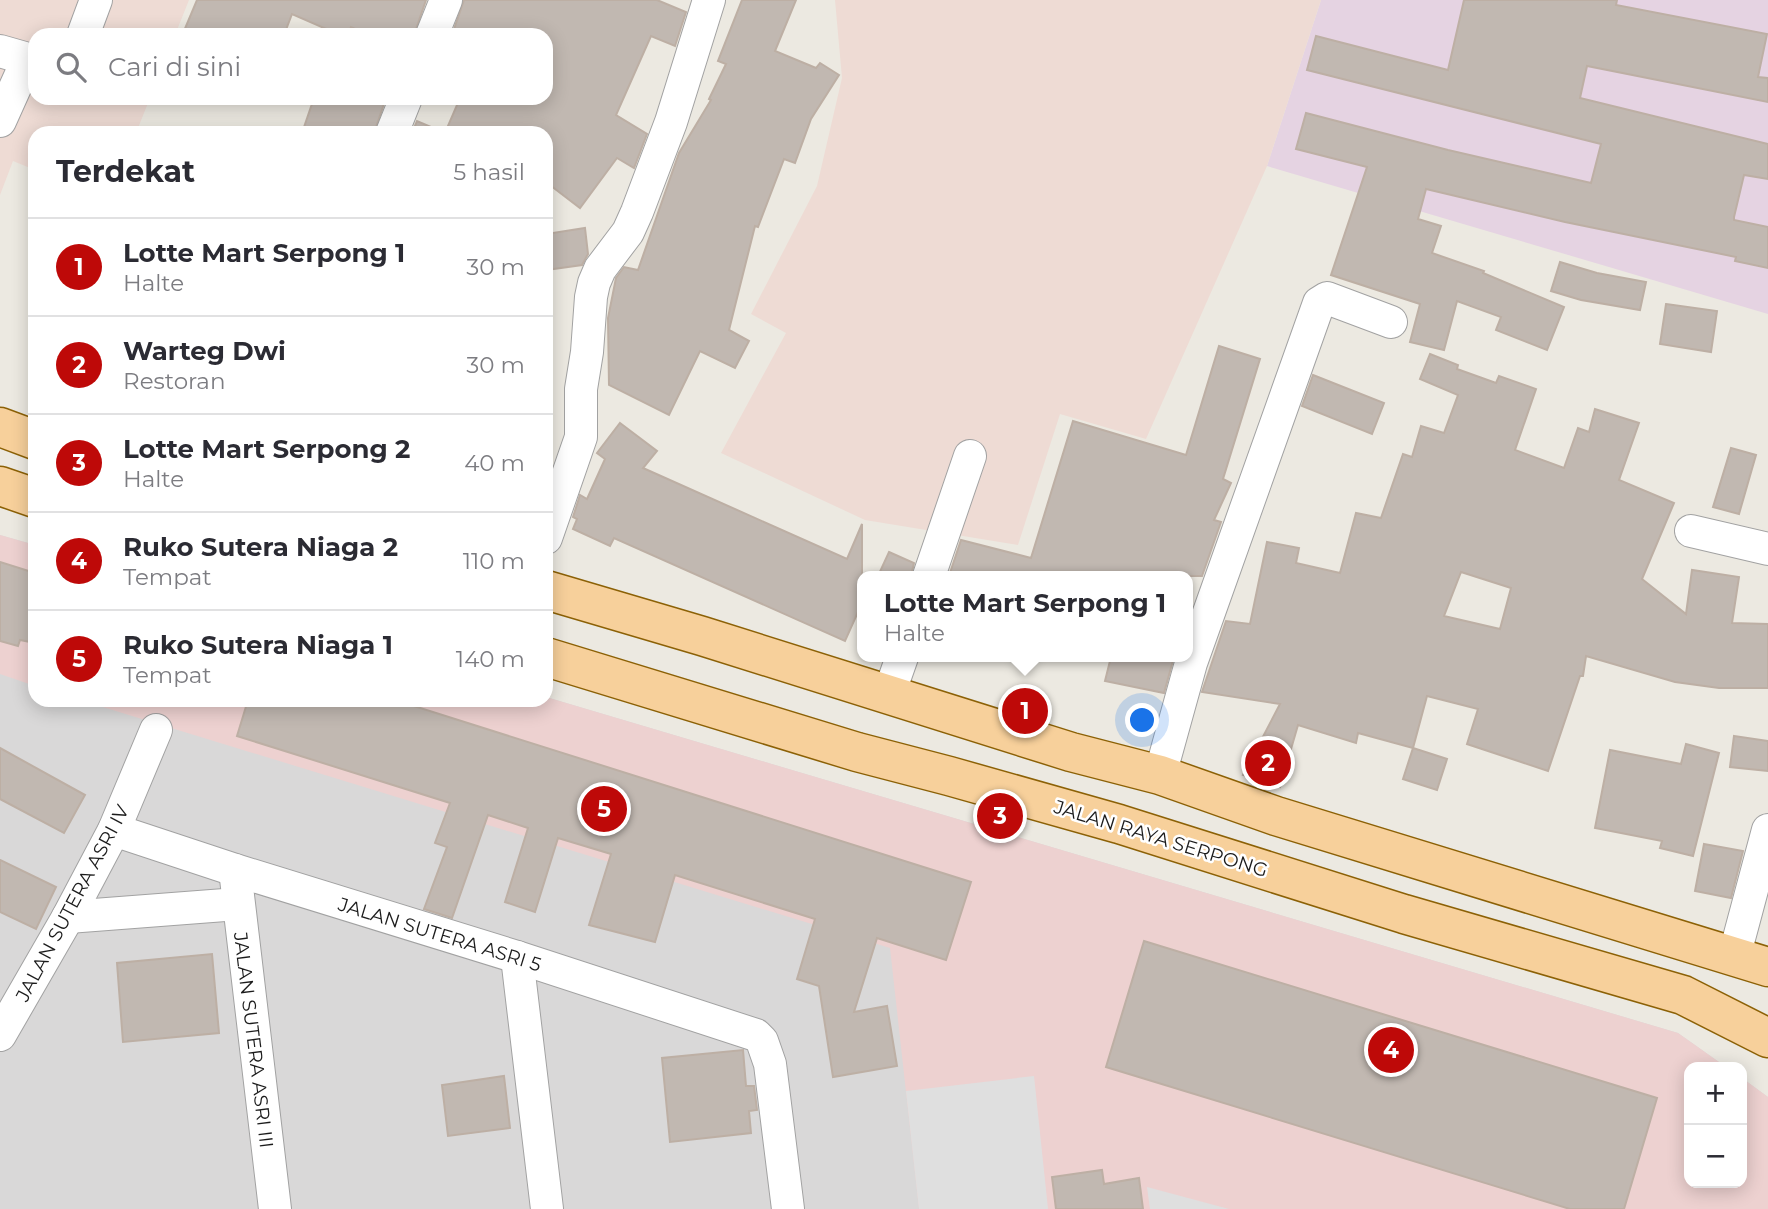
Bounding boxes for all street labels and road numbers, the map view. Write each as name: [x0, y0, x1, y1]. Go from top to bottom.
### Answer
street label: JALAN RAYA SERPONG: [1050, 795, 1270, 882]
street label: JALAN SUTERA ASRI IV: [10, 801, 134, 1006]
street label: JALAN SUTERA ASRI 5: [335, 892, 544, 976]
street label: JALAN SUTERA ASRI III: [229, 930, 278, 1149]

